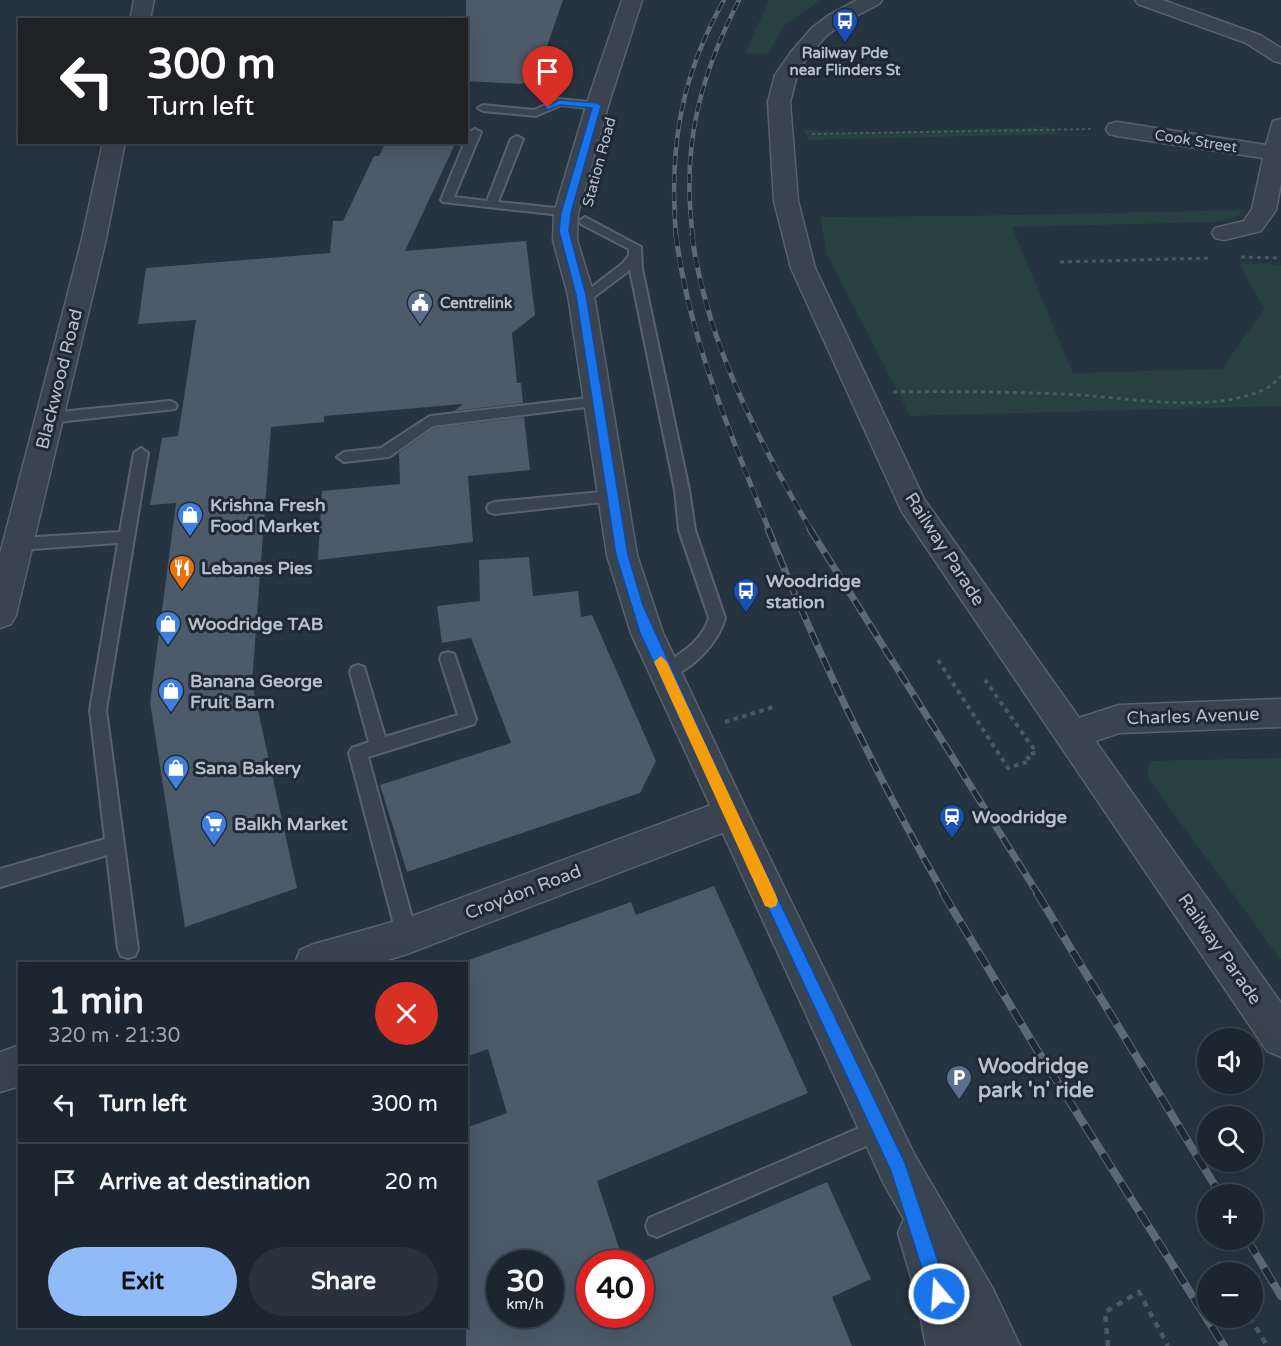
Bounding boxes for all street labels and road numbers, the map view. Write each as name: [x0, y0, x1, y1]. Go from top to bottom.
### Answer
street label: Station Road: [578, 115, 620, 209]
street label: Cook Street: [1153, 126, 1239, 156]
street label: Blackwood Road: [31, 307, 87, 451]
street label: Railway Parade: [900, 488, 990, 610]
street label: Charles Avenue: [1126, 703, 1260, 729]
street label: Croydon Road: [462, 860, 584, 924]
street label: Railway Parade: [1174, 889, 1266, 1009]

